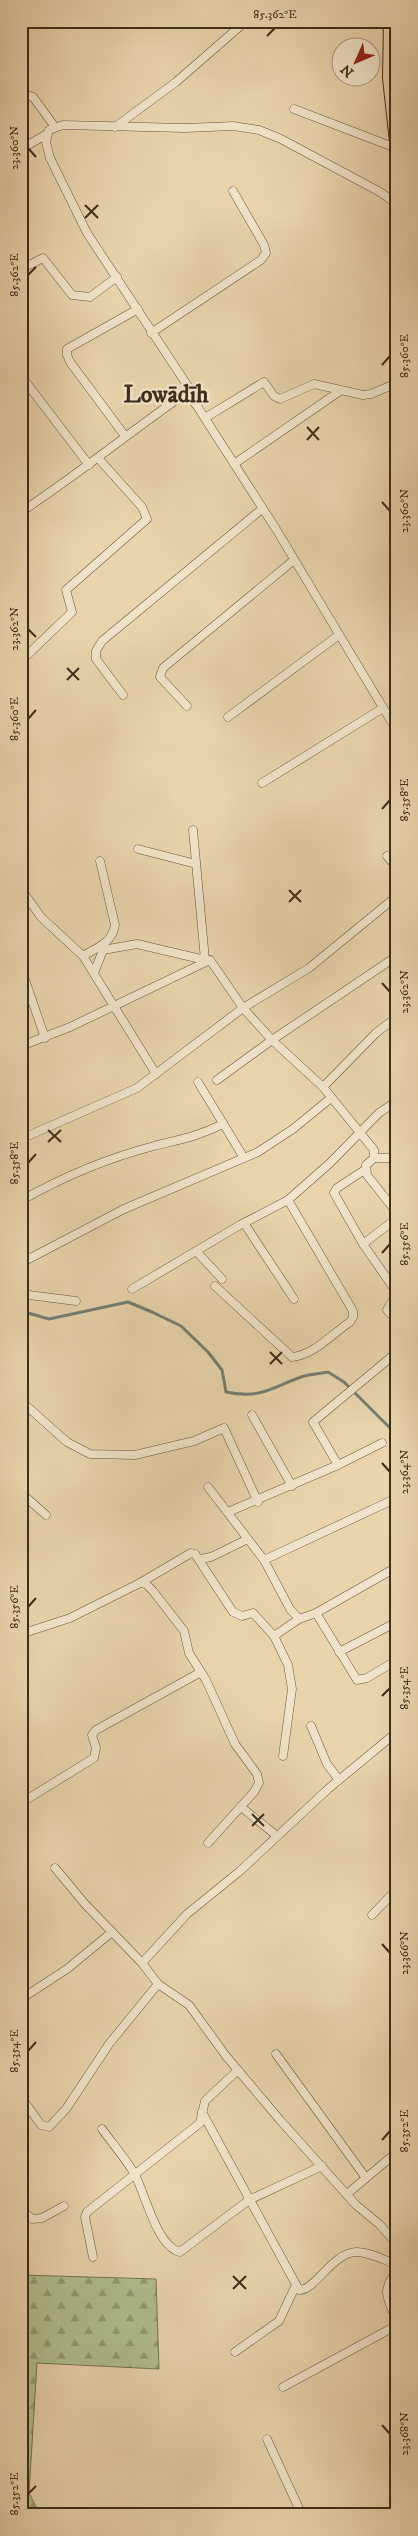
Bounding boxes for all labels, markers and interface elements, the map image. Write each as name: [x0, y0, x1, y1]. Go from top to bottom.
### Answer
text: 85.362°E: [253, 7, 297, 22]
north arrow: [330, 38, 380, 88]
text: N: [337, 60, 358, 81]
text: 23.360°N: [7, 126, 22, 170]
text: 85.362°E: [7, 253, 22, 297]
text: 85.360°E: [397, 334, 412, 378]
district label: Lowādīh: [123, 380, 209, 410]
text: 23.360°N: [397, 489, 412, 533]
text: 23.362°N: [7, 607, 22, 651]
text: 85.360°E: [7, 697, 22, 741]
text: 85.358°E: [397, 778, 412, 822]
text: 23.362°N: [397, 970, 412, 1014]
text: 85.358°E: [7, 1141, 22, 1185]
text: 85.356°E: [397, 1222, 412, 1266]
text: 23.364°N: [397, 1450, 412, 1494]
text: 85.356°E: [7, 1585, 22, 1629]
text: 85.354°E: [397, 1666, 412, 1710]
text: 23.366°N: [397, 1931, 412, 1975]
text: 85.354°E: [7, 2029, 22, 2073]
text: 85.352°E: [397, 2109, 412, 2153]
text: 23.368°N: [397, 2412, 412, 2456]
text: 85.352°E: [7, 2472, 22, 2516]

